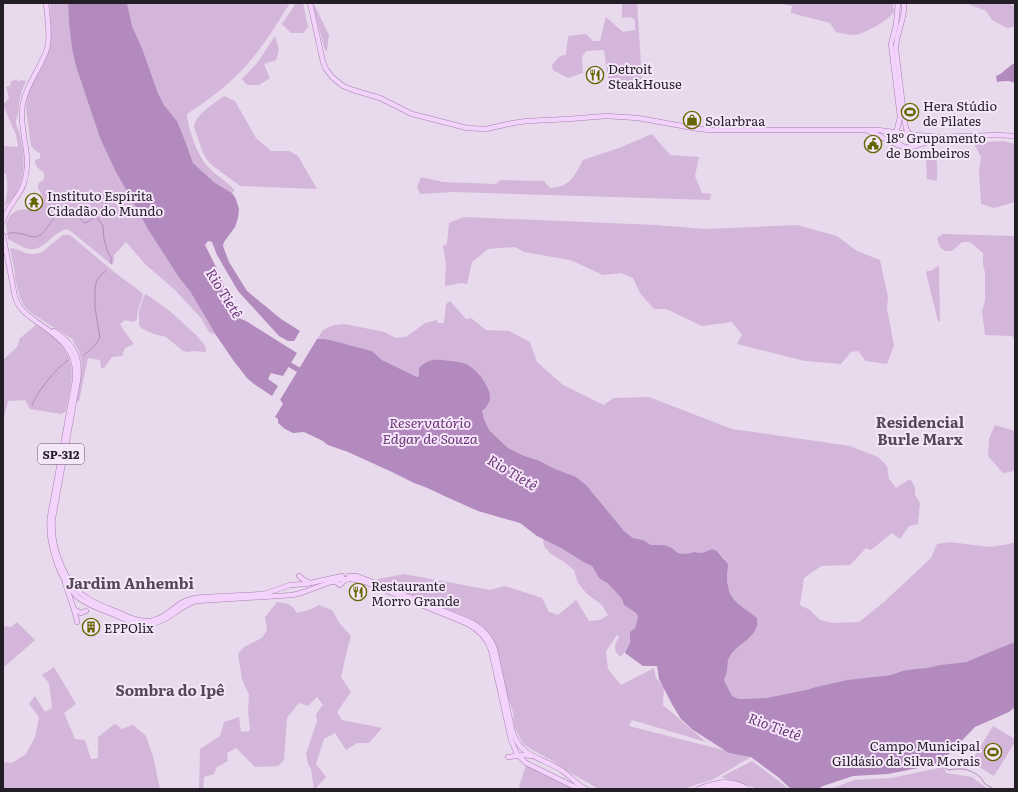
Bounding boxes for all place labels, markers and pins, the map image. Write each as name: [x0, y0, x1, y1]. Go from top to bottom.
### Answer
place label: Detroit SteakHouse: [608, 59, 682, 93]
restaurant icon: Detroit SteakHouse: [585, 65, 605, 85]
place label: Hera Stúdio de Pilates: [923, 96, 997, 130]
sports icon: Hera Stúdio de Pilates: [900, 102, 920, 122]
shop icon: Solarbraa: [682, 110, 702, 130]
place label: Solarbraa: [705, 111, 765, 130]
place label: 18º Grupamento de Bombeiros: [886, 128, 986, 162]
public building icon: 18º Grupamento de Bombeiros: [863, 134, 883, 154]
place label: Instituto Espírita Cidadão do Mundo: [47, 186, 163, 220]
temple icon: Instituto Espírita Cidadão do Mundo: [24, 192, 44, 212]
place label: Restaurante Morro Grande: [371, 576, 460, 610]
restaurant icon: Restaurante Morro Grande: [348, 582, 368, 602]
building icon: EPPOlix: [81, 617, 101, 637]
place label: EPPOlix: [104, 618, 154, 637]
place label: Campo Municipal Gildásio da Silva Morais: [832, 736, 981, 770]
sports icon: Campo Municipal Gildásio da Silva Morais: [983, 742, 1003, 762]

